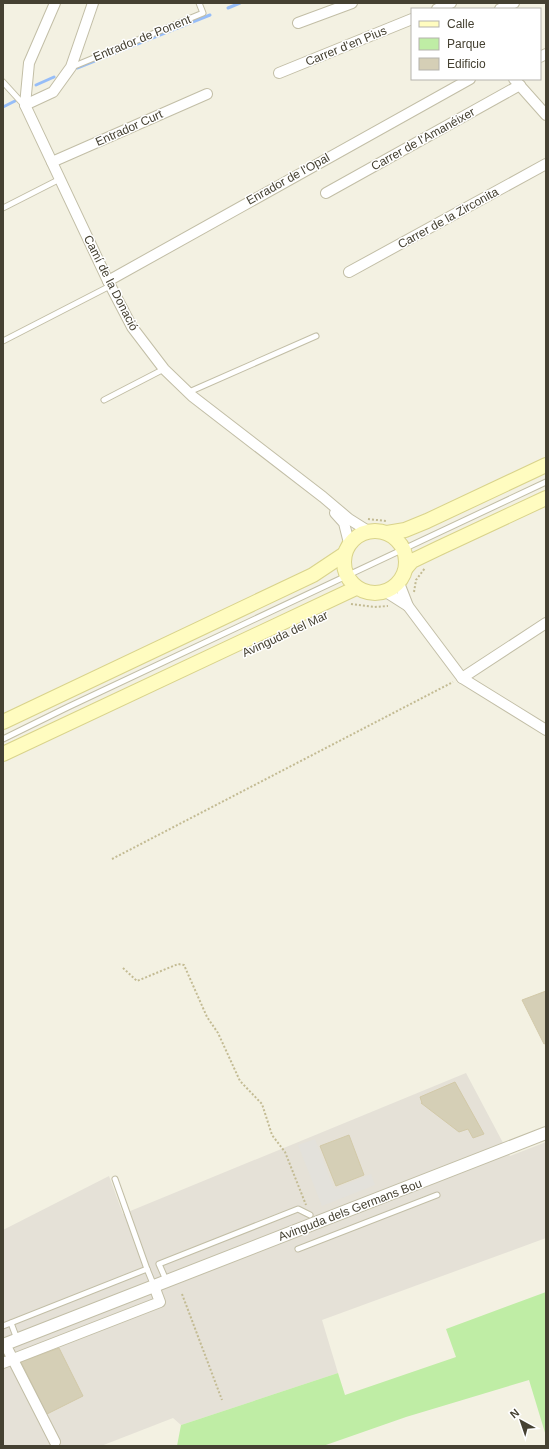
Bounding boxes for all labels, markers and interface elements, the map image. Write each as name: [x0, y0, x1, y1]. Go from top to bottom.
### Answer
legend: [411, 8, 541, 80]
street label: Entrador de Ponent: [91, 12, 193, 64]
text: Calle: [447, 17, 475, 31]
street label: Carrer d'en Pius: [303, 23, 389, 69]
text: Parque: [447, 37, 486, 51]
text: Edificio: [447, 57, 486, 71]
street label: Carrer de l'Amanéixer: [369, 105, 477, 173]
street label: Entrador Curt: [93, 107, 165, 149]
street label: Enrador de l'Opal: [244, 150, 332, 208]
street label: Carrer de la Zirconita: [395, 184, 501, 251]
street label: Camí de la Donació: [81, 233, 141, 333]
street label: Avinguda del Mar: [240, 608, 330, 660]
street label: Avinguda dels Germans Bou: [276, 1176, 424, 1244]
north arrow: [501, 1401, 541, 1441]
text: N: [508, 1406, 522, 1420]

